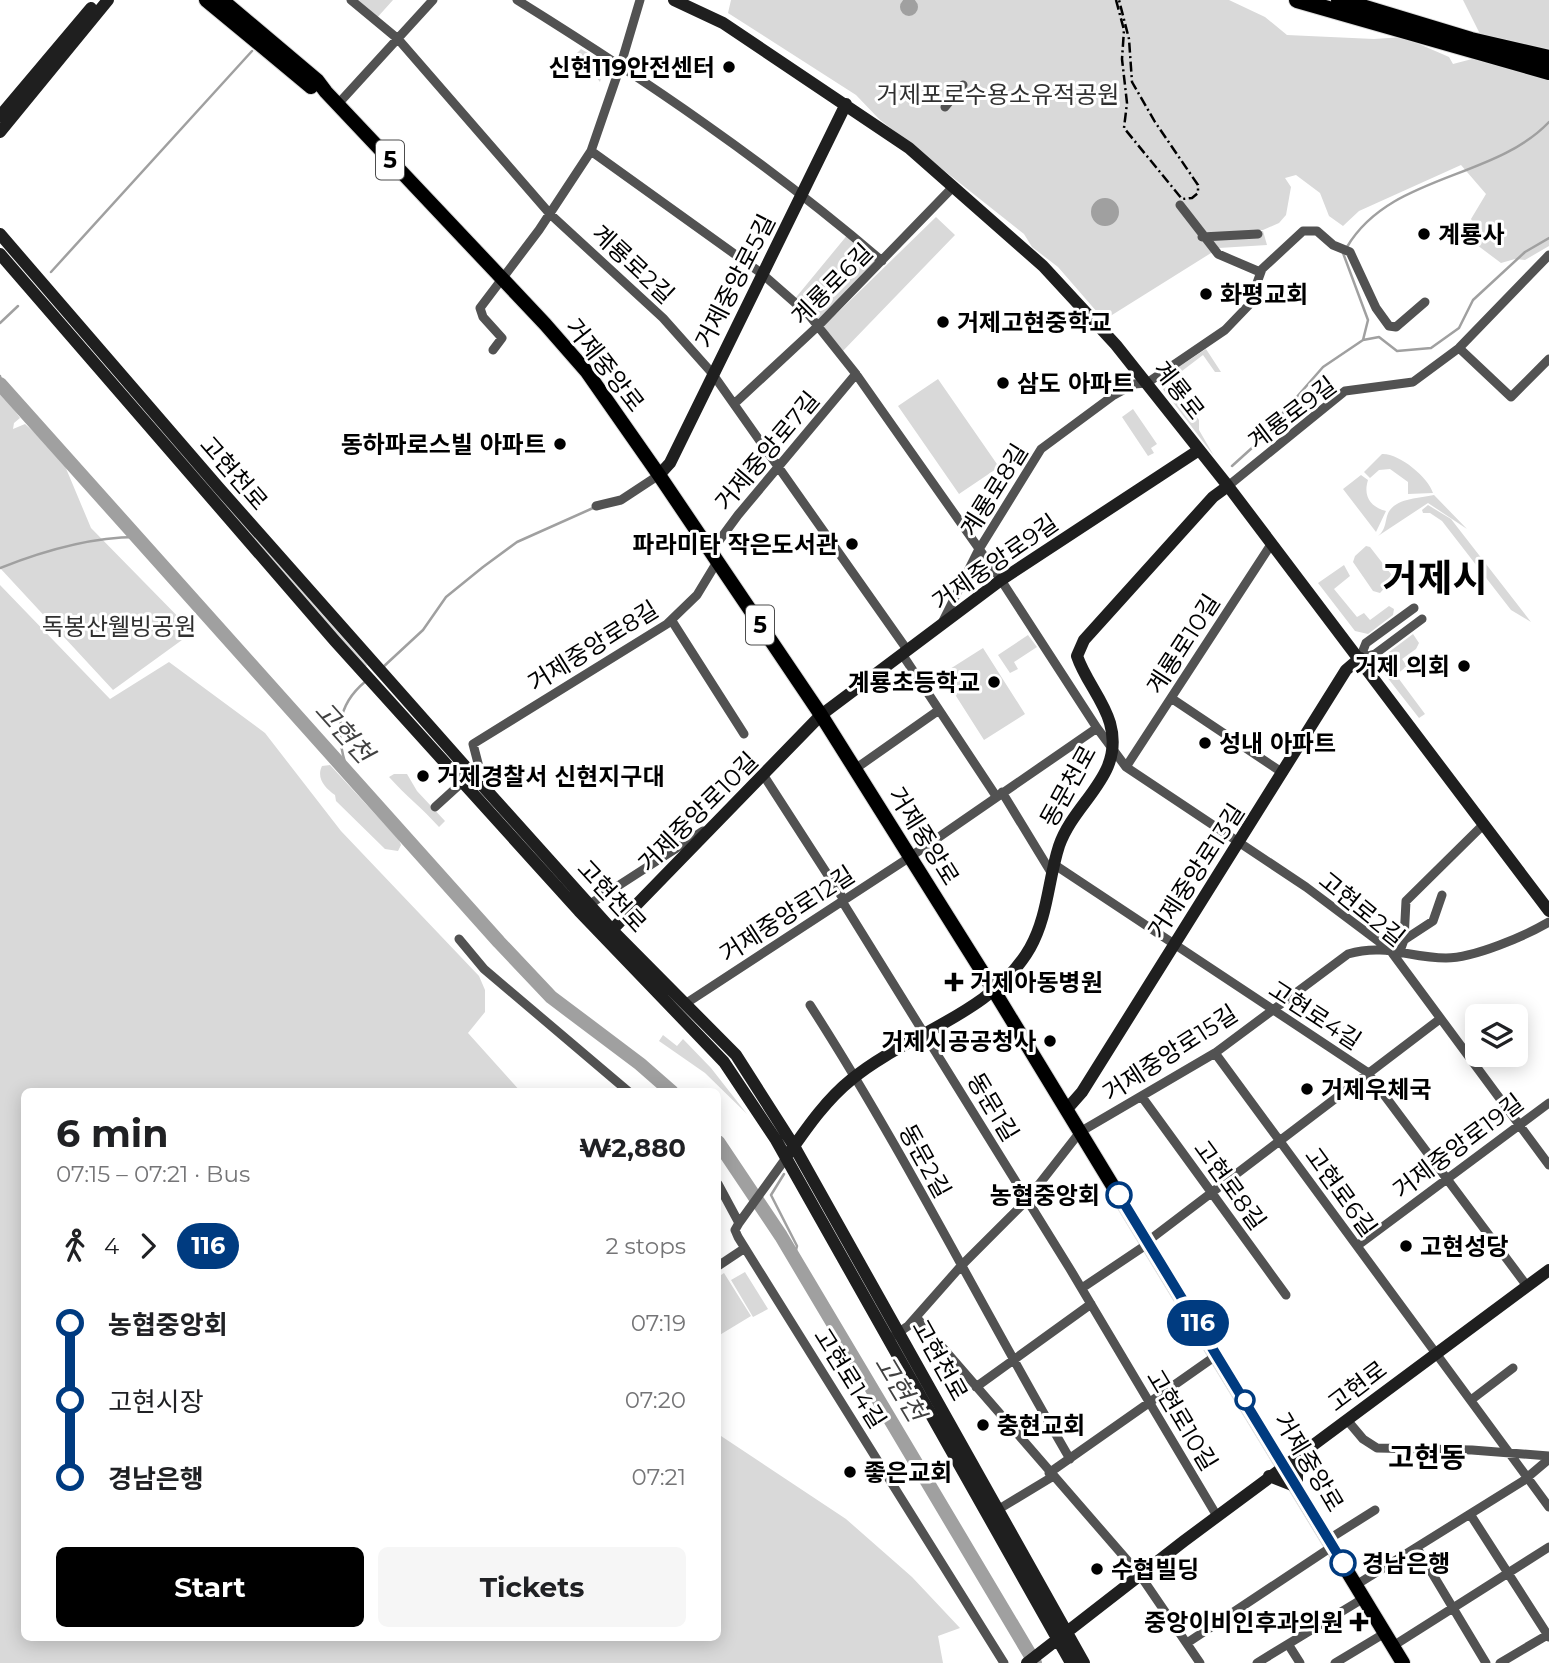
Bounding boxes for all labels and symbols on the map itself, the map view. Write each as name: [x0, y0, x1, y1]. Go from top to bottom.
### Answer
place label: 신현119안전센터: [548, 53, 715, 82]
marker: 신현119안전센터: [721, 59, 737, 75]
park label: 거제포로수용소유적공원: [877, 80, 1119, 109]
road number: 5: [376, 140, 404, 180]
street label: 거제중앙로5길: [689, 209, 781, 353]
street label: 계룡로2길: [586, 219, 680, 309]
place label: 계룡사: [1438, 220, 1504, 249]
marker: 계룡사: [1416, 226, 1432, 242]
street label: 계룡로6길: [785, 237, 879, 331]
place label: 화평교회: [1220, 280, 1308, 309]
marker: 화평교회: [1198, 286, 1214, 302]
place label: 거제고현중학교: [957, 308, 1112, 337]
street label: 거제중앙로: [560, 313, 650, 417]
marker: 거제고현중학교: [935, 314, 951, 330]
street label: 계룡로: [1147, 355, 1211, 425]
place label: 삼도 아파트: [1017, 369, 1134, 398]
street label: 계룡로9길: [1242, 370, 1342, 456]
marker: 삼도 아파트: [995, 375, 1011, 391]
street label: 거제중앙로7길: [709, 386, 825, 516]
street label: 고현천로: [194, 430, 274, 516]
place label: 동하파로스빌 아파트: [340, 430, 546, 459]
marker: 동하파로스빌 아파트: [552, 436, 568, 452]
street label: 계룡로8길: [954, 438, 1034, 542]
street label: 거제중앙로9길: [926, 508, 1064, 616]
place label: 파라미타 작은도서관: [632, 530, 838, 559]
marker: 파라미타 작은도서관: [844, 536, 860, 552]
district label: 거제시: [1383, 555, 1487, 602]
street label: 계룡로10길: [1140, 589, 1226, 699]
street label: 거제중앙로8길: [523, 595, 663, 697]
road number: 5: [746, 606, 774, 645]
park label: 독봉산웰빙공원: [42, 612, 196, 641]
place label: 거제 의회: [1355, 652, 1450, 681]
marker: 거제 의회: [1456, 658, 1472, 674]
place label: 계룡초등학교: [848, 668, 980, 697]
marker: 계룡초등학교: [986, 674, 1002, 690]
water label: 고현천: [308, 695, 382, 772]
place label: 성내 아파트: [1219, 729, 1336, 758]
marker: 성내 아파트: [1197, 735, 1213, 751]
street label: 동문천로: [1034, 740, 1102, 832]
street label: 거제중앙로10길: [632, 746, 764, 878]
place label: 거제경찰서 신현지구대: [437, 762, 665, 791]
marker: 거제경찰서 신현지구대: [415, 768, 431, 784]
street label: 거제중앙로: [882, 782, 966, 890]
street label: 거제중앙로13길: [1142, 798, 1250, 944]
street label: 고현천로: [571, 854, 653, 938]
street label: 거제중앙로12길: [714, 860, 860, 968]
street label: 고현로2길: [1313, 866, 1411, 952]
place label: 거제아동병원: [970, 968, 1102, 997]
marker: 거제아동병원: [944, 972, 964, 992]
street label: 고현로4길: [1263, 974, 1367, 1056]
street label: 거제중앙로15길: [1097, 999, 1243, 1107]
place label: 거제시공공청사: [881, 1027, 1036, 1056]
marker: 거제시공공청사: [1042, 1033, 1058, 1049]
street label: 동문1길: [961, 1067, 1025, 1147]
place label: 거제우체국: [1321, 1075, 1431, 1104]
marker: 거제우체국: [1299, 1081, 1315, 1097]
street label: 거제중앙로19길: [1387, 1088, 1529, 1204]
street label: 동문2길: [893, 1119, 957, 1203]
street label: 고현로8길: [1188, 1135, 1272, 1235]
street label: 고현로6길: [1299, 1142, 1383, 1242]
place label: 농협중앙회: [990, 1181, 1100, 1210]
marker: 농협중앙회: [1106, 1182, 1132, 1208]
place label: 고현성당: [1420, 1232, 1508, 1261]
marker: 고현성당: [1398, 1238, 1414, 1254]
line badge: 116: [1158, 1300, 1238, 1346]
street label: 고현천로: [906, 1314, 974, 1406]
street label: 고현로14길: [808, 1322, 892, 1434]
water label: 고현천: [868, 1349, 934, 1430]
street label: 고현로: [1322, 1354, 1392, 1418]
street label: 고현로10길: [1141, 1364, 1223, 1476]
unlabelled marker: [1235, 1390, 1255, 1410]
street label: 거제중앙로: [1268, 1407, 1350, 1517]
place label: 충현교회: [997, 1411, 1085, 1440]
marker: 충현교회: [975, 1417, 991, 1433]
district label: 고현동: [1388, 1440, 1466, 1474]
place label: 좋은교회: [864, 1458, 952, 1487]
marker: 좋은교회: [842, 1464, 858, 1480]
place label: 경남은행: [1362, 1549, 1450, 1578]
marker: 경남은행: [1330, 1550, 1356, 1576]
place label: 수협빌딩: [1111, 1555, 1199, 1584]
marker: 수협빌딩: [1089, 1561, 1105, 1577]
place label: 중앙이비인후과의원: [1144, 1608, 1343, 1637]
marker: 중앙이비인후과의원: [1349, 1612, 1369, 1632]

